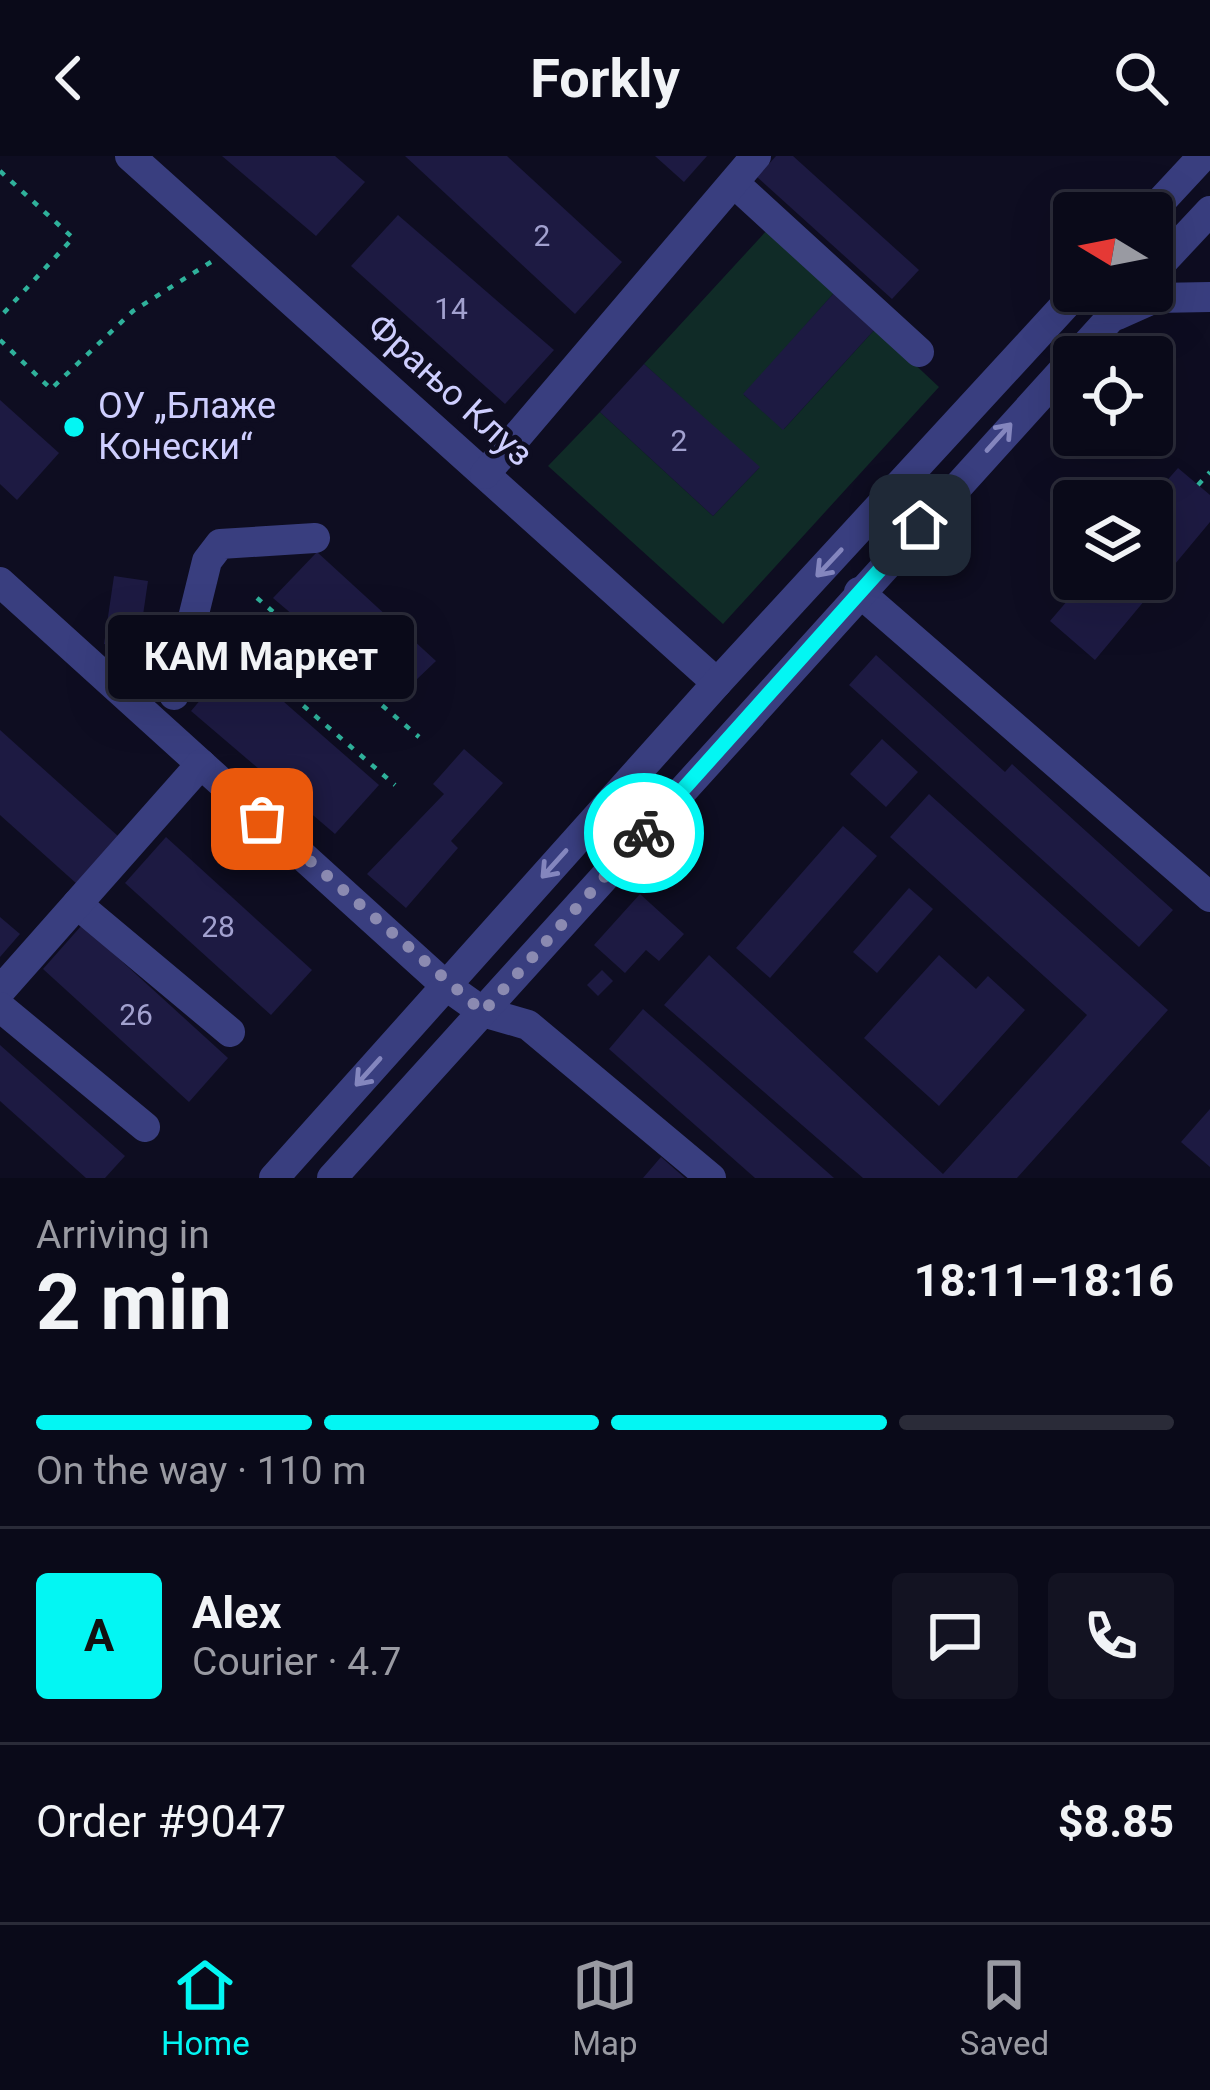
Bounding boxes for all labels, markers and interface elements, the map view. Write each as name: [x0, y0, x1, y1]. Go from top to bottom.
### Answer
icon: back: [36, 45, 102, 111]
icon: search: [1108, 45, 1174, 111]
text: Forkly: [530, 47, 680, 110]
north arrow: [1053, 192, 1173, 312]
map controls: [1053, 192, 1173, 600]
house number: 2: [534, 218, 550, 253]
house number: 14: [434, 291, 468, 326]
street label: Фрањо Клуз: [359, 305, 541, 475]
button: locate: [1053, 336, 1173, 456]
place label: ОУ „Блаже Конески“: [98, 385, 276, 468]
marker: ОУ „Блаже Конески“: [61, 414, 87, 440]
house number: 2: [671, 423, 687, 458]
one-way arrow: [985, 423, 1012, 453]
pin: [869, 474, 971, 576]
button: layers: [1053, 480, 1173, 600]
icon: home: [887, 492, 953, 558]
one-way arrow: [816, 547, 843, 577]
callout: КАМ Маркет: [109, 615, 415, 699]
text: КАМ Маркет: [144, 634, 378, 680]
pin: [211, 768, 313, 870]
courier: [584, 773, 704, 893]
icon: bag: [229, 786, 295, 852]
icon: bike: [611, 800, 677, 866]
one-way arrow: [541, 848, 568, 878]
house number: 28: [201, 909, 235, 944]
house number: 26: [119, 997, 153, 1032]
one-way arrow: [355, 1057, 382, 1087]
text: Arriving in: [36, 1212, 210, 1258]
text: 18:11–18:16: [914, 1254, 1174, 1307]
text: 2 min: [36, 1257, 232, 1348]
text: On the way · 110 m: [36, 1448, 367, 1494]
button: chat: [892, 1573, 1018, 1699]
button: phone: [1048, 1573, 1174, 1699]
text: Alex: [192, 1586, 281, 1639]
text: A: [84, 1609, 114, 1662]
text: Courier · 4.7: [192, 1639, 401, 1685]
text: Order #9047: [36, 1795, 286, 1848]
text: $8.85: [1058, 1795, 1174, 1848]
tab: Home: [161, 1952, 250, 2063]
tab: Map: [572, 1952, 638, 2063]
tab: Saved: [960, 1952, 1049, 2063]

